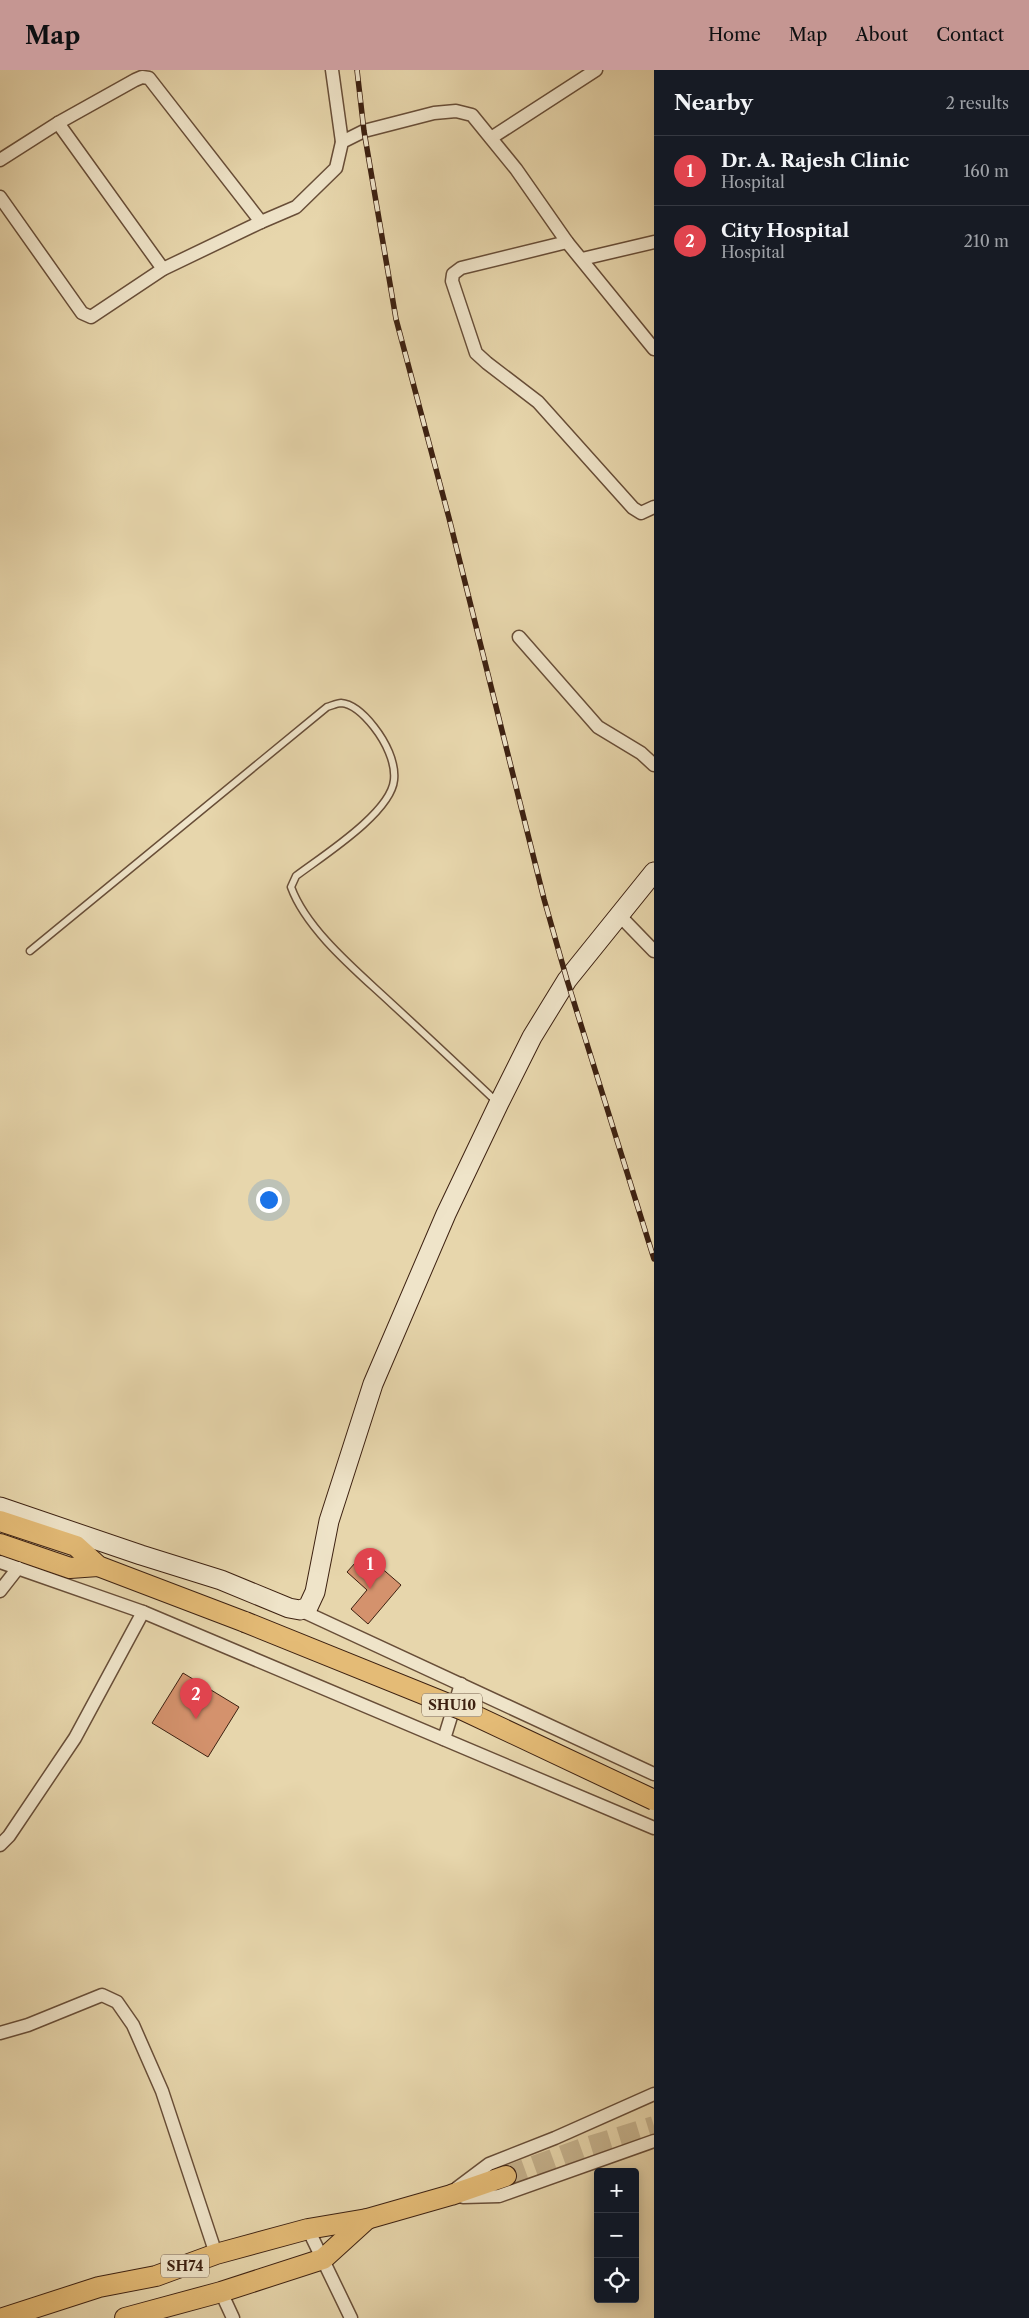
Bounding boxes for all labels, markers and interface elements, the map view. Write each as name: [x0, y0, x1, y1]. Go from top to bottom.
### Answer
text: Map: [25, 21, 80, 50]
text: Home: [708, 24, 761, 46]
text: Map: [789, 24, 827, 46]
text: About: [855, 24, 908, 46]
text: Contact: [936, 24, 1004, 46]
text: Nearby: [674, 90, 753, 115]
text: 2 results: [946, 93, 1009, 113]
text: Dr. A. Rajesh Clinic: [721, 149, 909, 172]
text: 1: [686, 161, 694, 181]
text: 160 m: [964, 161, 1009, 181]
text: Hospital: [721, 172, 785, 192]
text: City Hospital: [721, 219, 849, 242]
text: 2: [685, 231, 695, 251]
text: 210 m: [964, 231, 1009, 251]
text: Hospital: [721, 242, 785, 262]
your location: [256, 1187, 282, 1213]
pin: 1: [354, 1548, 386, 1589]
pin: 2: [180, 1678, 212, 1719]
road number: SHU10: [422, 1694, 482, 1716]
map controls: [594, 2168, 639, 2303]
button: +: [594, 2168, 639, 2213]
button: −: [594, 2213, 639, 2258]
road number: SH74: [161, 2254, 209, 2278]
button: locate: [594, 2258, 639, 2303]

